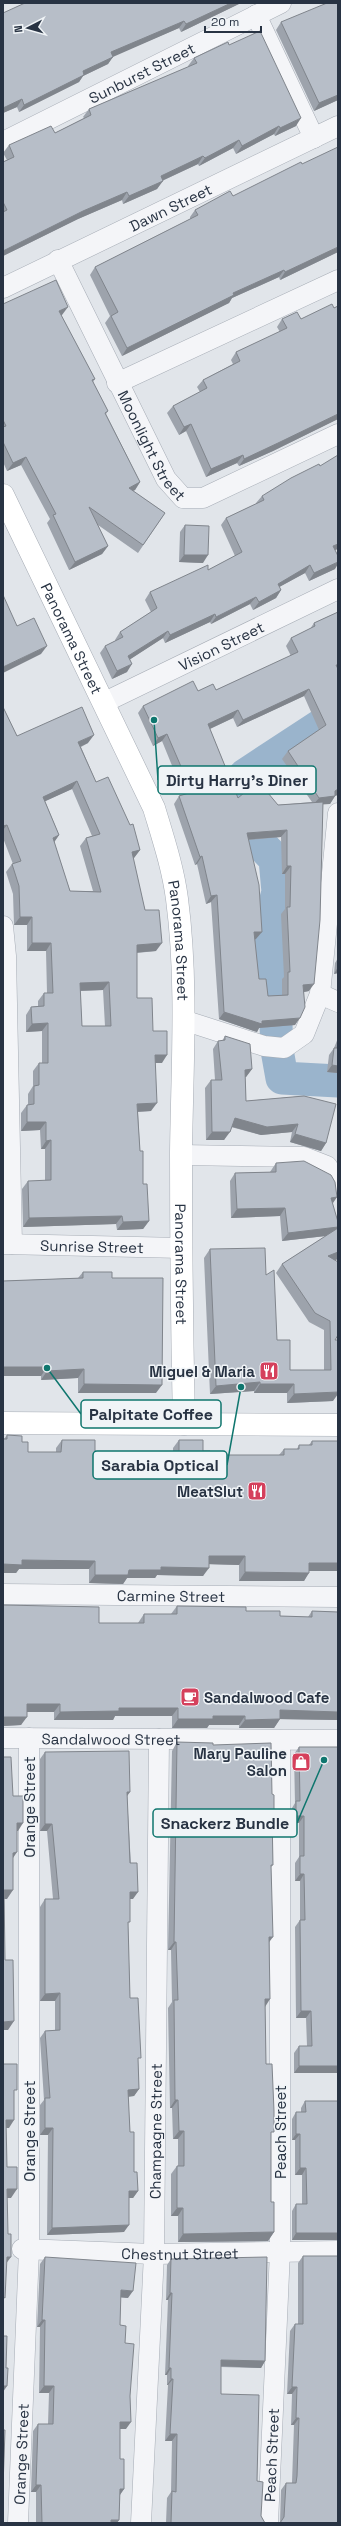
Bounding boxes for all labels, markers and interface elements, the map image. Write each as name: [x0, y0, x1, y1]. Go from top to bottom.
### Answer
north arrow: [8, 8, 48, 48]
scale bar: [205, 8, 261, 34]
text: 20 m: [211, 14, 239, 30]
text: N: [11, 25, 25, 33]
street label: Sunburst Street: [85, 38, 198, 107]
street label: Dawn Street: [126, 179, 215, 235]
street label: Moonlight Street: [114, 387, 190, 504]
street label: Panorama Street: [37, 579, 107, 697]
street label: Vision Street: [175, 617, 267, 675]
callout: Dirty Harry's Diner: [158, 766, 316, 794]
text: Dirty Harry's Diner: [166, 770, 308, 791]
street label: Panorama Street: [165, 878, 193, 1001]
street label: Panorama Street: [172, 1203, 192, 1325]
street label: Sunrise Street: [40, 1235, 144, 1257]
restaurant icon: Miguel & Maria: [258, 1360, 280, 1382]
place label: Miguel & Maria: [149, 1362, 255, 1381]
callout: Palpitate Coffee: [81, 1400, 221, 1428]
text: Palpitate Coffee: [89, 1404, 213, 1425]
callout: Sarabia Optical: [93, 1451, 227, 1479]
text: Sarabia Optical: [101, 1455, 219, 1476]
restaurant icon: MeatSlut: [246, 1480, 268, 1502]
place label: MeatSlut: [177, 1482, 243, 1501]
street label: Carmine Street: [117, 1586, 225, 1605]
cafe icon: Sandalwood Cafe: [179, 1686, 201, 1708]
place label: Sandalwood Cafe: [204, 1688, 330, 1707]
street label: Sandalwood Street: [41, 1729, 181, 1749]
place label: Mary Pauline Salon: [194, 1744, 287, 1780]
shop icon: Mary Pauline Salon: [290, 1751, 312, 1773]
street label: Orange Street: [20, 1756, 39, 1858]
callout: Snackerz Bundle: [153, 1809, 297, 1837]
text: Snackerz Bundle: [161, 1813, 289, 1834]
street label: Champagne Street: [145, 2063, 165, 2199]
street label: Orange Street: [20, 2080, 39, 2182]
street label: Peach Street: [271, 2085, 290, 2179]
street label: Chestnut Street: [121, 2243, 239, 2264]
street label: Orange Street: [9, 2403, 32, 2505]
street label: Peach Street: [259, 2408, 283, 2502]

